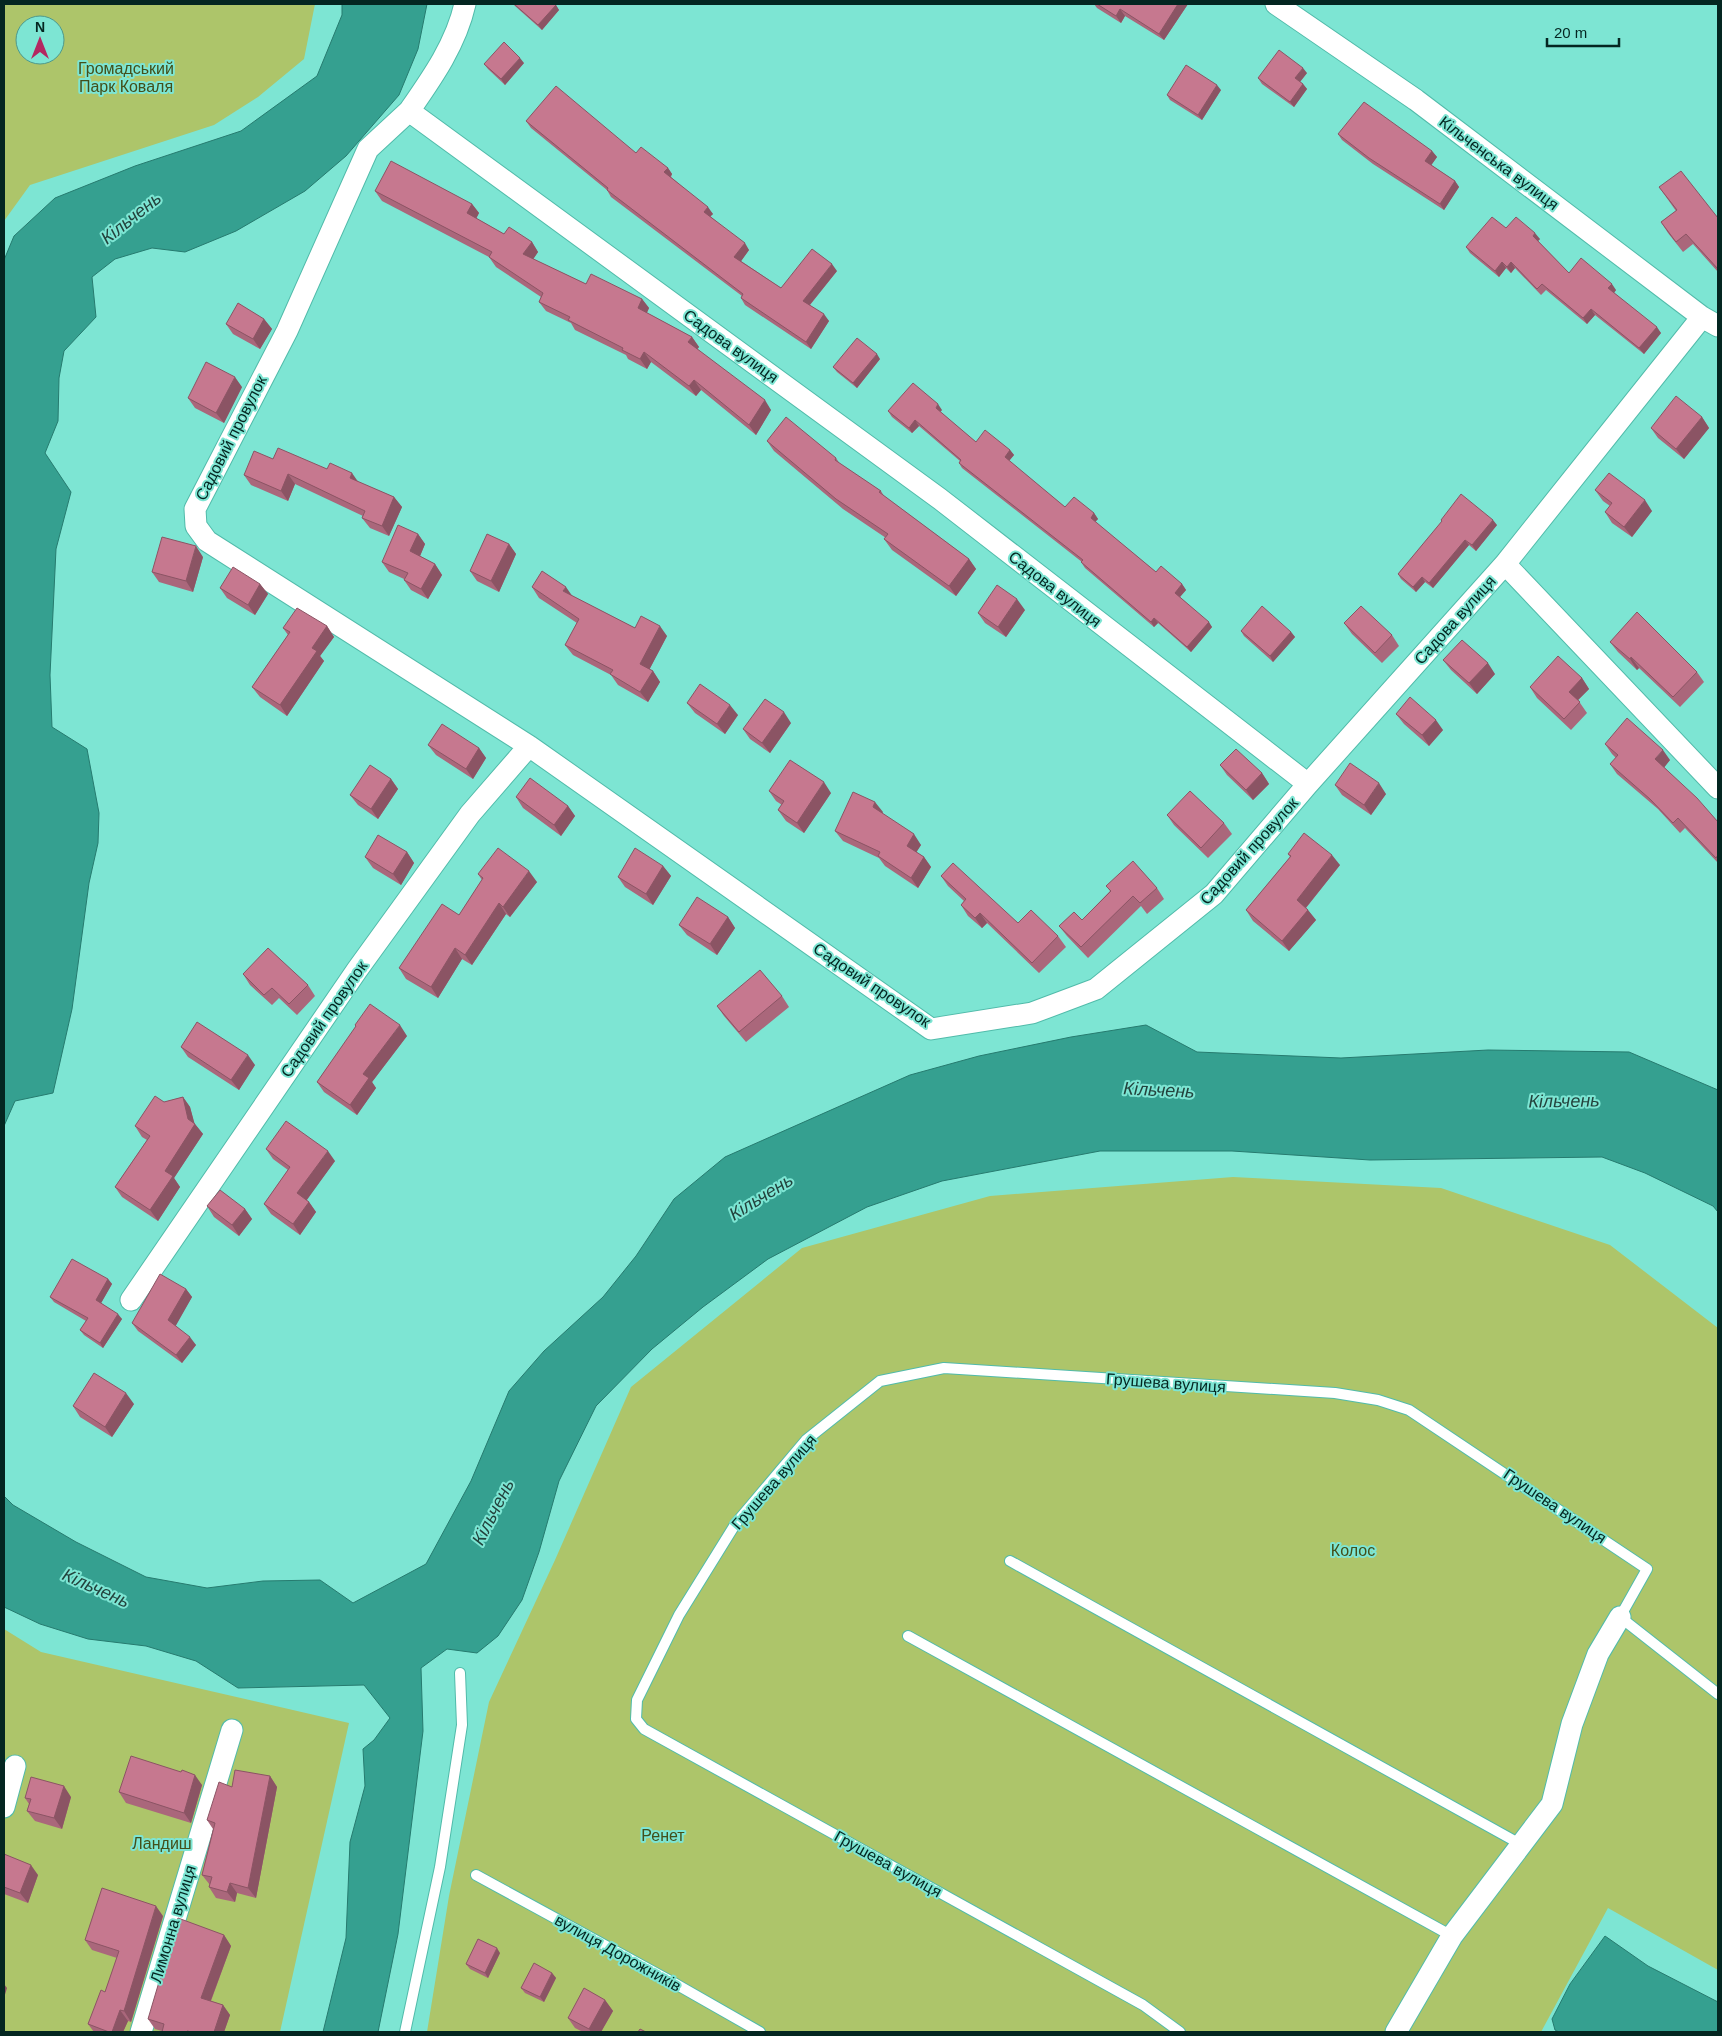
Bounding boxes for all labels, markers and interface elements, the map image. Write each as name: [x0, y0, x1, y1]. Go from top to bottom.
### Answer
north arrow: [15, 15, 65, 65]
scale bar: [1547, 15, 1620, 47]
text: N: [35, 19, 45, 35]
text: 20 m: [1554, 24, 1587, 41]
park label: Громадський Парк Коваля: [78, 60, 174, 95]
street label: Кільченська вулиця: [1436, 113, 1562, 213]
water label: Кільчень: [97, 188, 165, 248]
street label: Садова вулиця: [681, 306, 781, 386]
street label: Садовий провулок: [192, 372, 270, 503]
street label: Садова вулиця: [1005, 548, 1105, 630]
street label: Садова вулиця: [1411, 573, 1499, 667]
street label: Садовий провулок: [1197, 794, 1302, 908]
street label: Садовий провулок: [810, 940, 935, 1031]
street label: Садовий провулок: [278, 957, 371, 1080]
water label: Кільчень: [1123, 1078, 1195, 1102]
water label: Кільчень: [1528, 1090, 1600, 1112]
water label: Кільчень: [725, 1170, 797, 1224]
street label: Грушева вулиця: [1106, 1370, 1226, 1396]
street label: Грушева вулиця: [728, 1431, 820, 1533]
street label: Грушева вулиця: [1501, 1465, 1609, 1547]
water label: Кільчень: [468, 1476, 518, 1548]
park label: Колос: [1331, 1542, 1375, 1559]
water label: Кільчень: [59, 1564, 133, 1612]
park label: Ренет: [641, 1827, 685, 1844]
street label: Грушева вулиця: [831, 1828, 945, 1900]
park label: Ландиш: [132, 1835, 192, 1852]
street label: Лимонна вулиця: [147, 1863, 199, 1985]
street label: вулиця Дорожників: [552, 1911, 684, 1995]

